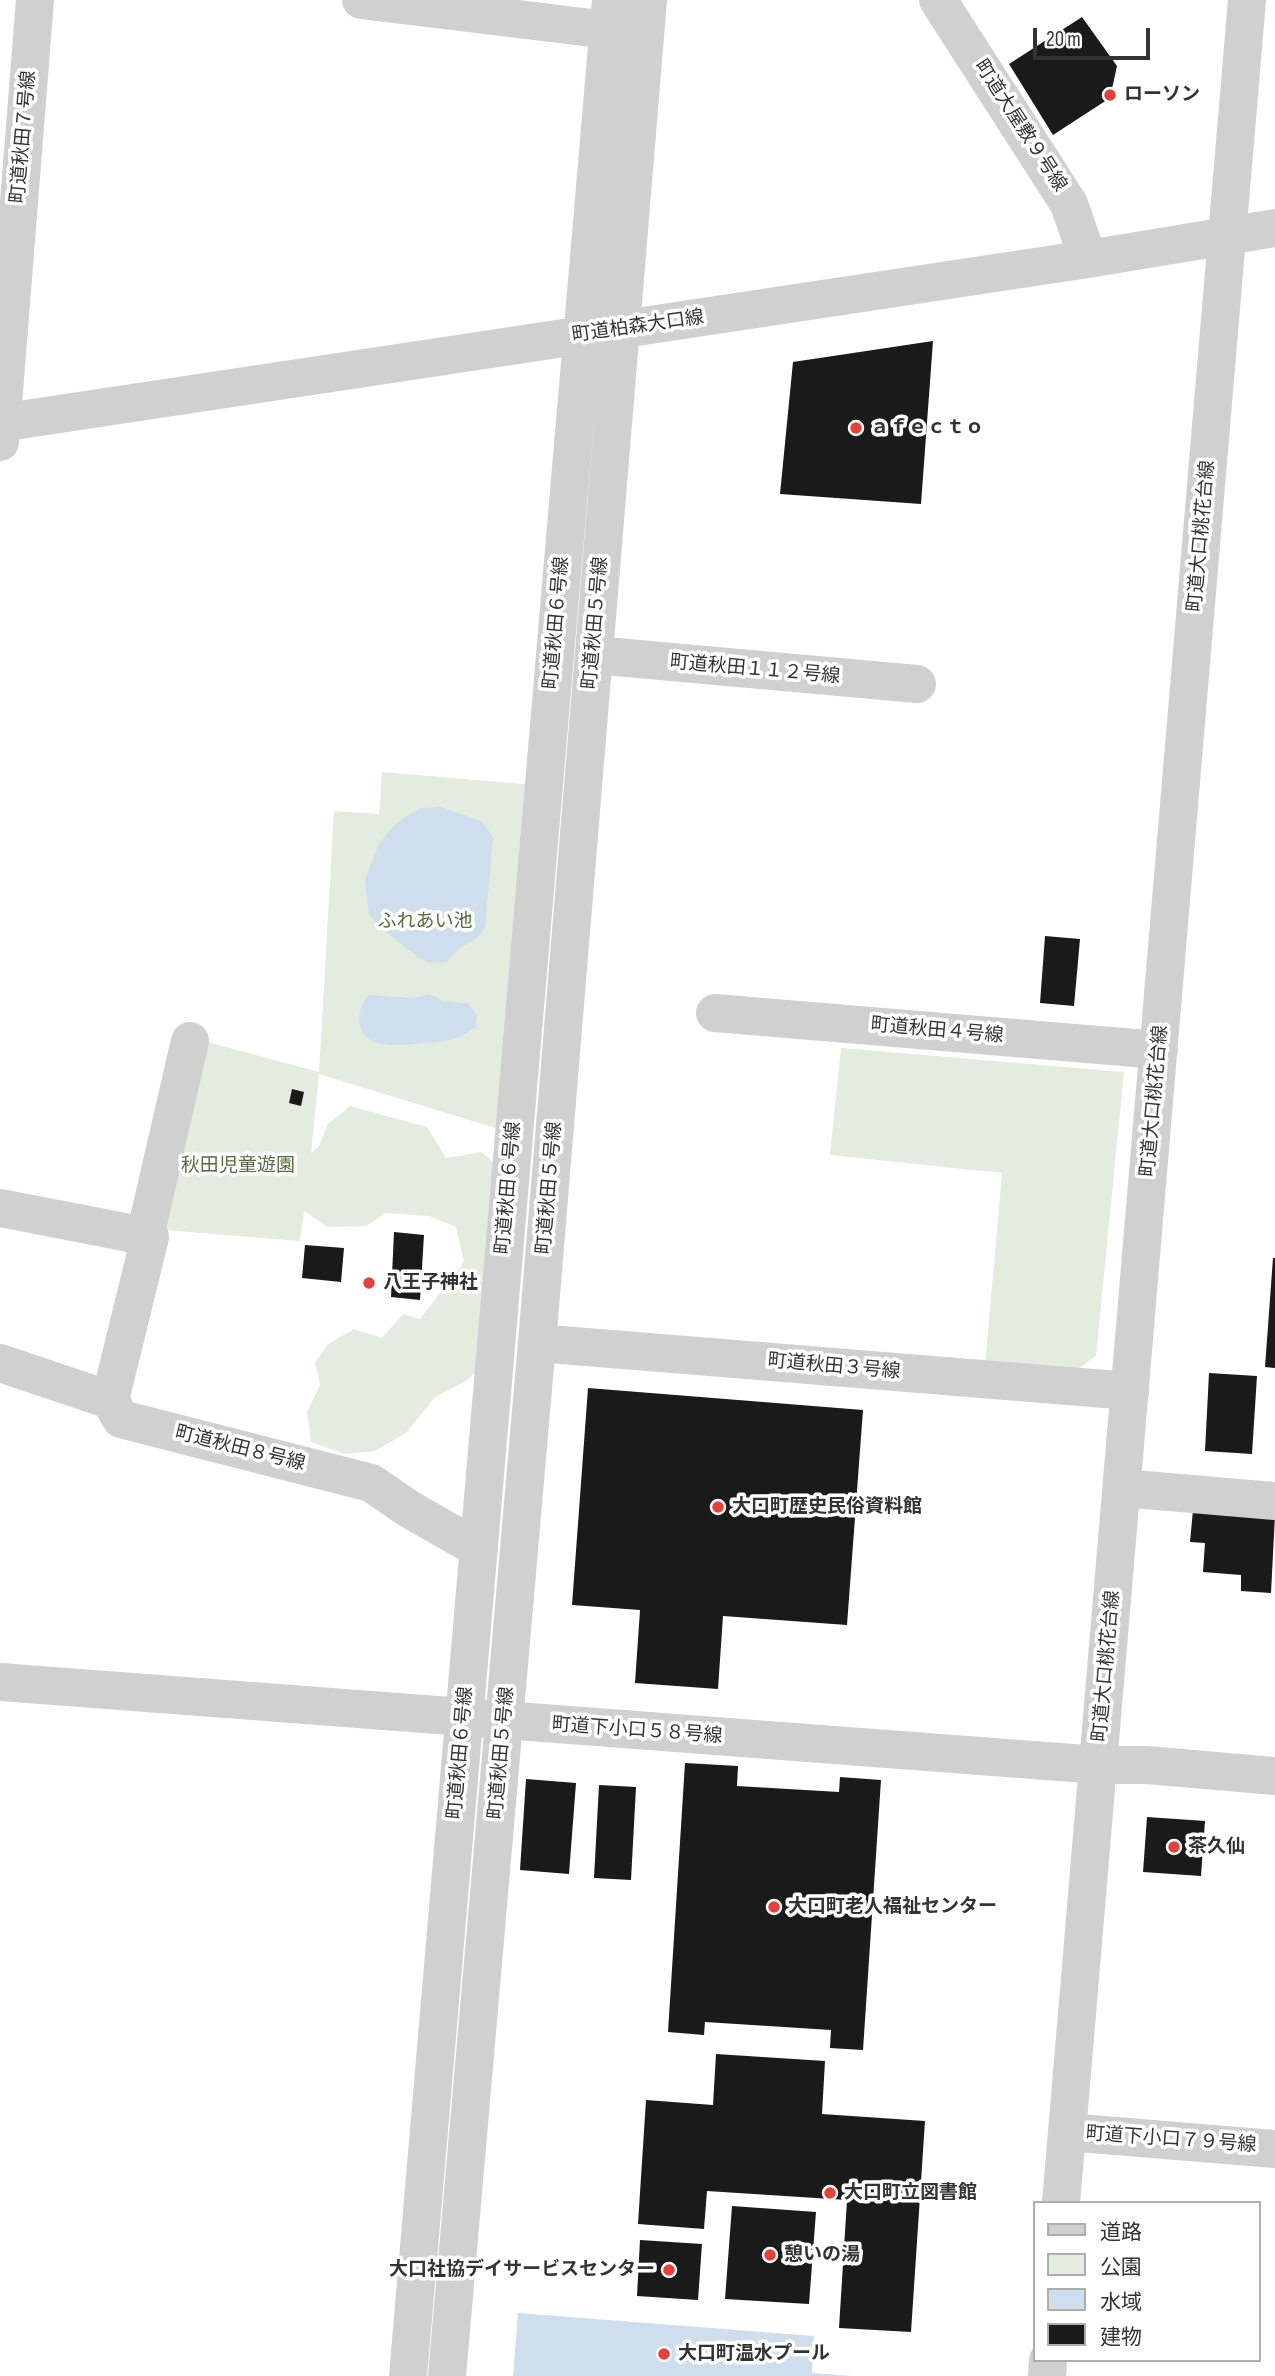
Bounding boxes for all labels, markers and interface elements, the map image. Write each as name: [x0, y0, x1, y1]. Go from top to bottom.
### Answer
scale bar: [1037, 14, 1154, 58]
text: 20 m: [1046, 27, 1081, 52]
street label: 町道大屋敷９号線: [969, 56, 1071, 196]
street label: 町道秋田７号線: [7, 70, 41, 204]
place label: ローソン: [1124, 84, 1200, 106]
marker: ローソン: [1102, 87, 1118, 103]
street label: 町道柏森大口線: [571, 306, 705, 348]
place label: ａｆｅｃｔｏ: [870, 417, 984, 439]
marker: ａｆｅｃｔｏ: [848, 420, 864, 436]
street label: 町道大口桃花台線: [1184, 459, 1220, 613]
street label: 町道秋田６号線: [540, 556, 574, 690]
street label: 町道秋田５号線: [579, 556, 613, 690]
street label: 町道秋田１１２号線: [669, 651, 841, 689]
park label: ふれあい池: [378, 911, 472, 933]
street label: 町道秋田４号線: [870, 1014, 1004, 1048]
street label: 町道大口桃花台線: [1137, 1024, 1173, 1178]
street label: 町道秋田６号線: [492, 1121, 526, 1255]
street label: 町道秋田５号線: [533, 1121, 567, 1255]
park label: 秋田児童遊園: [181, 1155, 295, 1177]
place label: 八王子神社: [383, 1272, 478, 1294]
marker: 八王子神社: [361, 1275, 377, 1291]
street label: 町道秋田３号線: [767, 1350, 901, 1384]
street label: 町道秋田８号線: [173, 1422, 307, 1476]
place label: 大口町歴史民俗資料館: [732, 1496, 922, 1518]
marker: 大口町歴史民俗資料館: [710, 1499, 726, 1515]
street label: 町道大口桃花台線: [1089, 1589, 1125, 1743]
street label: 町道秋田６号線: [444, 1686, 478, 1820]
street label: 町道秋田５号線: [485, 1686, 519, 1820]
street label: 町道下小口５８号線: [551, 1714, 723, 1748]
place label: 茶久仙: [1188, 1836, 1245, 1858]
marker: 茶久仙: [1166, 1839, 1182, 1855]
place label: 大口町老人福祉センター: [788, 1896, 997, 1918]
marker: 大口町老人福祉センター: [766, 1899, 782, 1915]
street label: 町道下小口７９号線: [1085, 2123, 1257, 2157]
place label: 大口町立図書館: [844, 2182, 977, 2204]
marker: 大口町立図書館: [822, 2185, 838, 2201]
legend: [1034, 2201, 1261, 2362]
text: 道路: [1100, 2220, 1142, 2245]
place label: 憩いの湯: [784, 2244, 860, 2266]
marker: 憩いの湯: [762, 2247, 778, 2263]
text: 公園: [1100, 2255, 1142, 2280]
place label: 大口社協デイサービスセンター: [389, 2259, 655, 2281]
marker: 大口社協デイサービスセンター: [661, 2262, 677, 2278]
text: 水域: [1100, 2290, 1142, 2315]
text: 建物: [1100, 2325, 1142, 2350]
place label: 大口町温水プール: [678, 2343, 830, 2365]
marker: 大口町温水プール: [656, 2346, 672, 2362]

